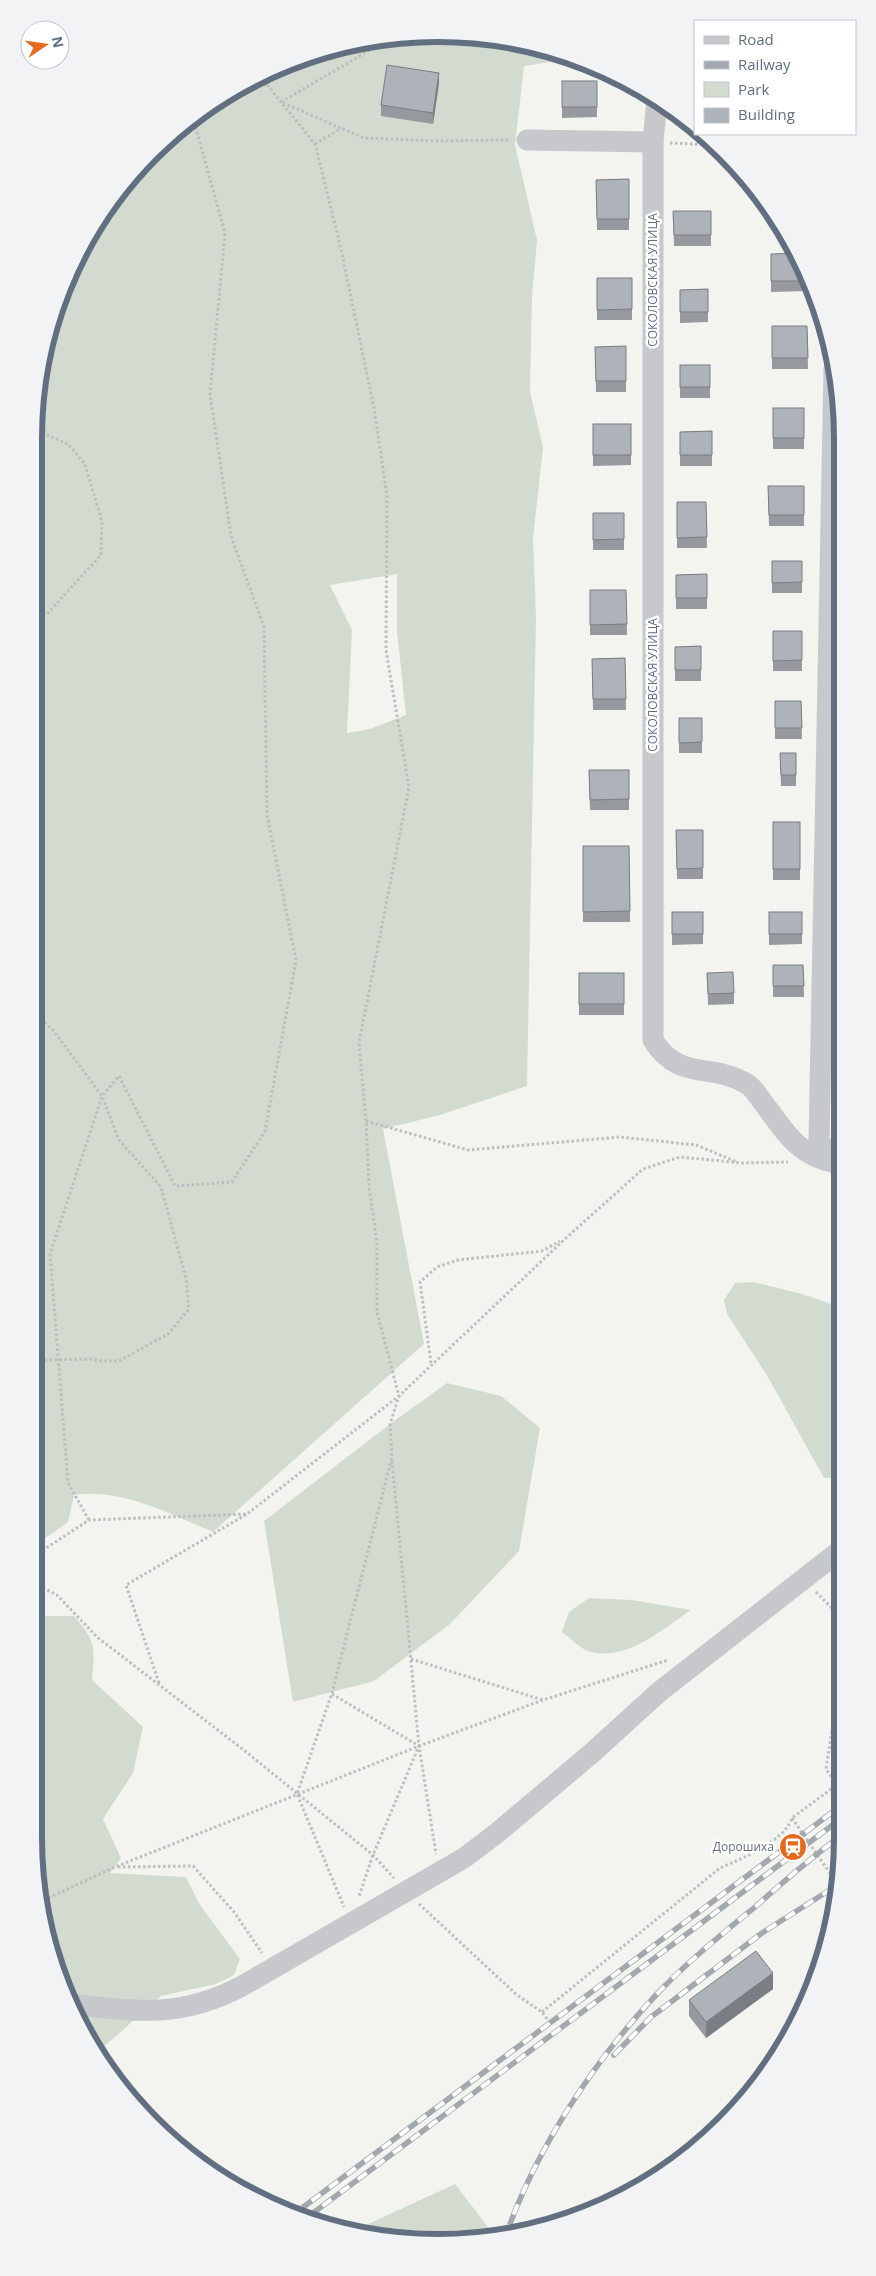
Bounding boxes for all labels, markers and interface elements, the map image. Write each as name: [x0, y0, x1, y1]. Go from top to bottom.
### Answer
north arrow: [20, 20, 70, 70]
legend: [694, 20, 856, 135]
text: Road: [738, 29, 774, 49]
text: N: [48, 34, 69, 50]
text: Railway: [738, 54, 791, 74]
text: Park: [738, 79, 769, 99]
text: Building: [738, 104, 795, 124]
street label: СОКОЛОВСКАЯ УЛИЦА: [644, 213, 661, 347]
street label: СОКОЛОВСКАЯ УЛИЦА: [644, 618, 661, 752]
station icon: Дорошиха: [778, 1832, 808, 1862]
place label: Дорошиха: [713, 1838, 774, 1855]

